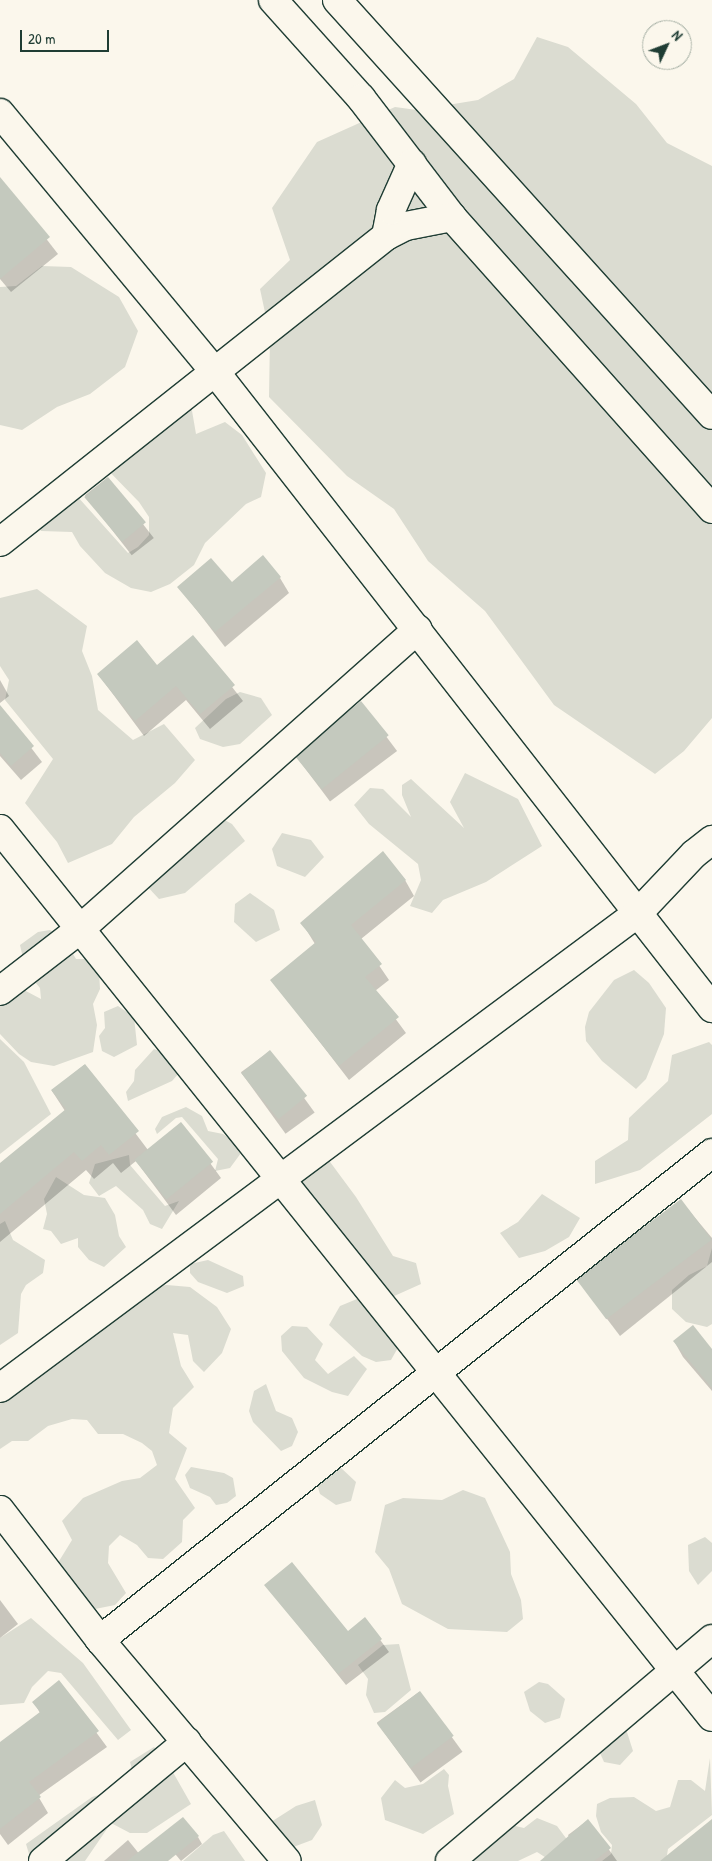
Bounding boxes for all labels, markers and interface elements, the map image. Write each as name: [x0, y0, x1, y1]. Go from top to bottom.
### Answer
scale bar: [22, 20, 111, 52]
north arrow: [642, 20, 692, 70]
text: N: [668, 26, 687, 44]
text: 20 m: [28, 28, 55, 49]

